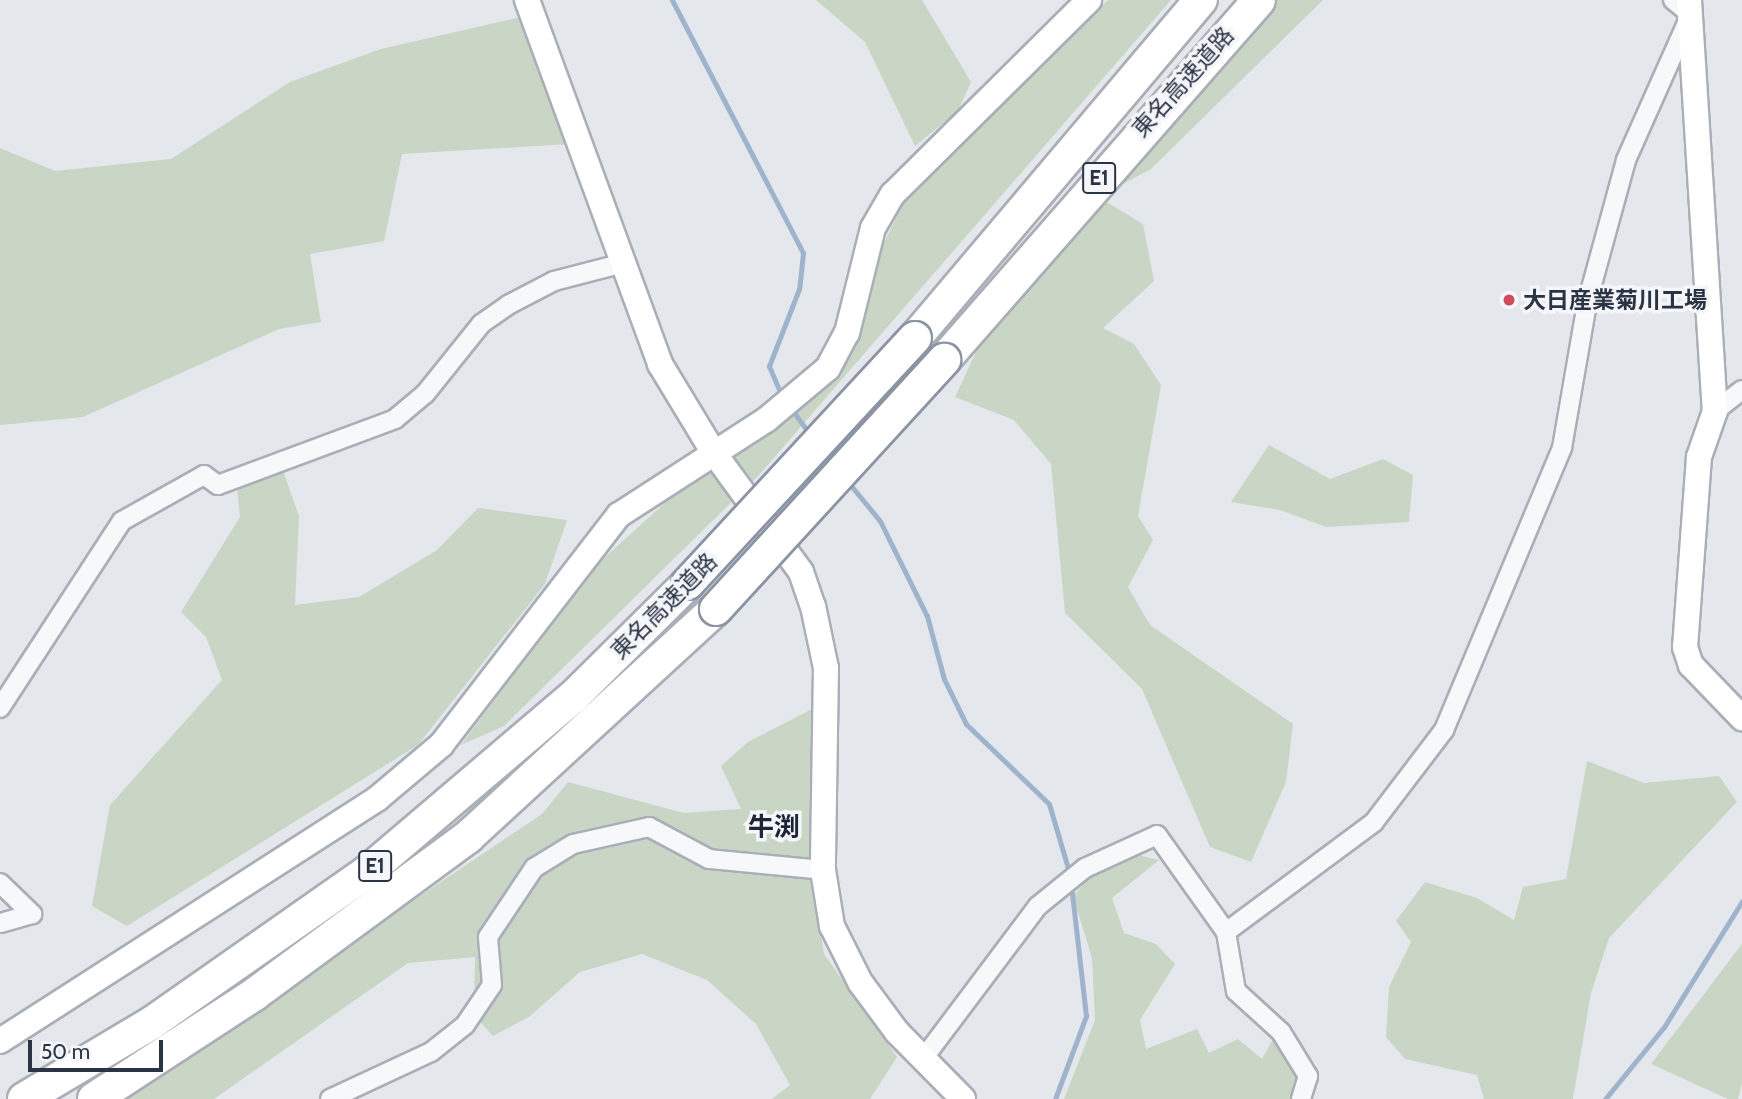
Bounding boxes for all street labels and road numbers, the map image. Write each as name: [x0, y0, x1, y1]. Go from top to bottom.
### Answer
street label: 東名高速道路: [1127, 21, 1239, 143]
road number: E1: [1082, 160, 1116, 196]
street label: 東名高速道路: [605, 547, 723, 665]
road number: E1: [358, 848, 392, 884]

